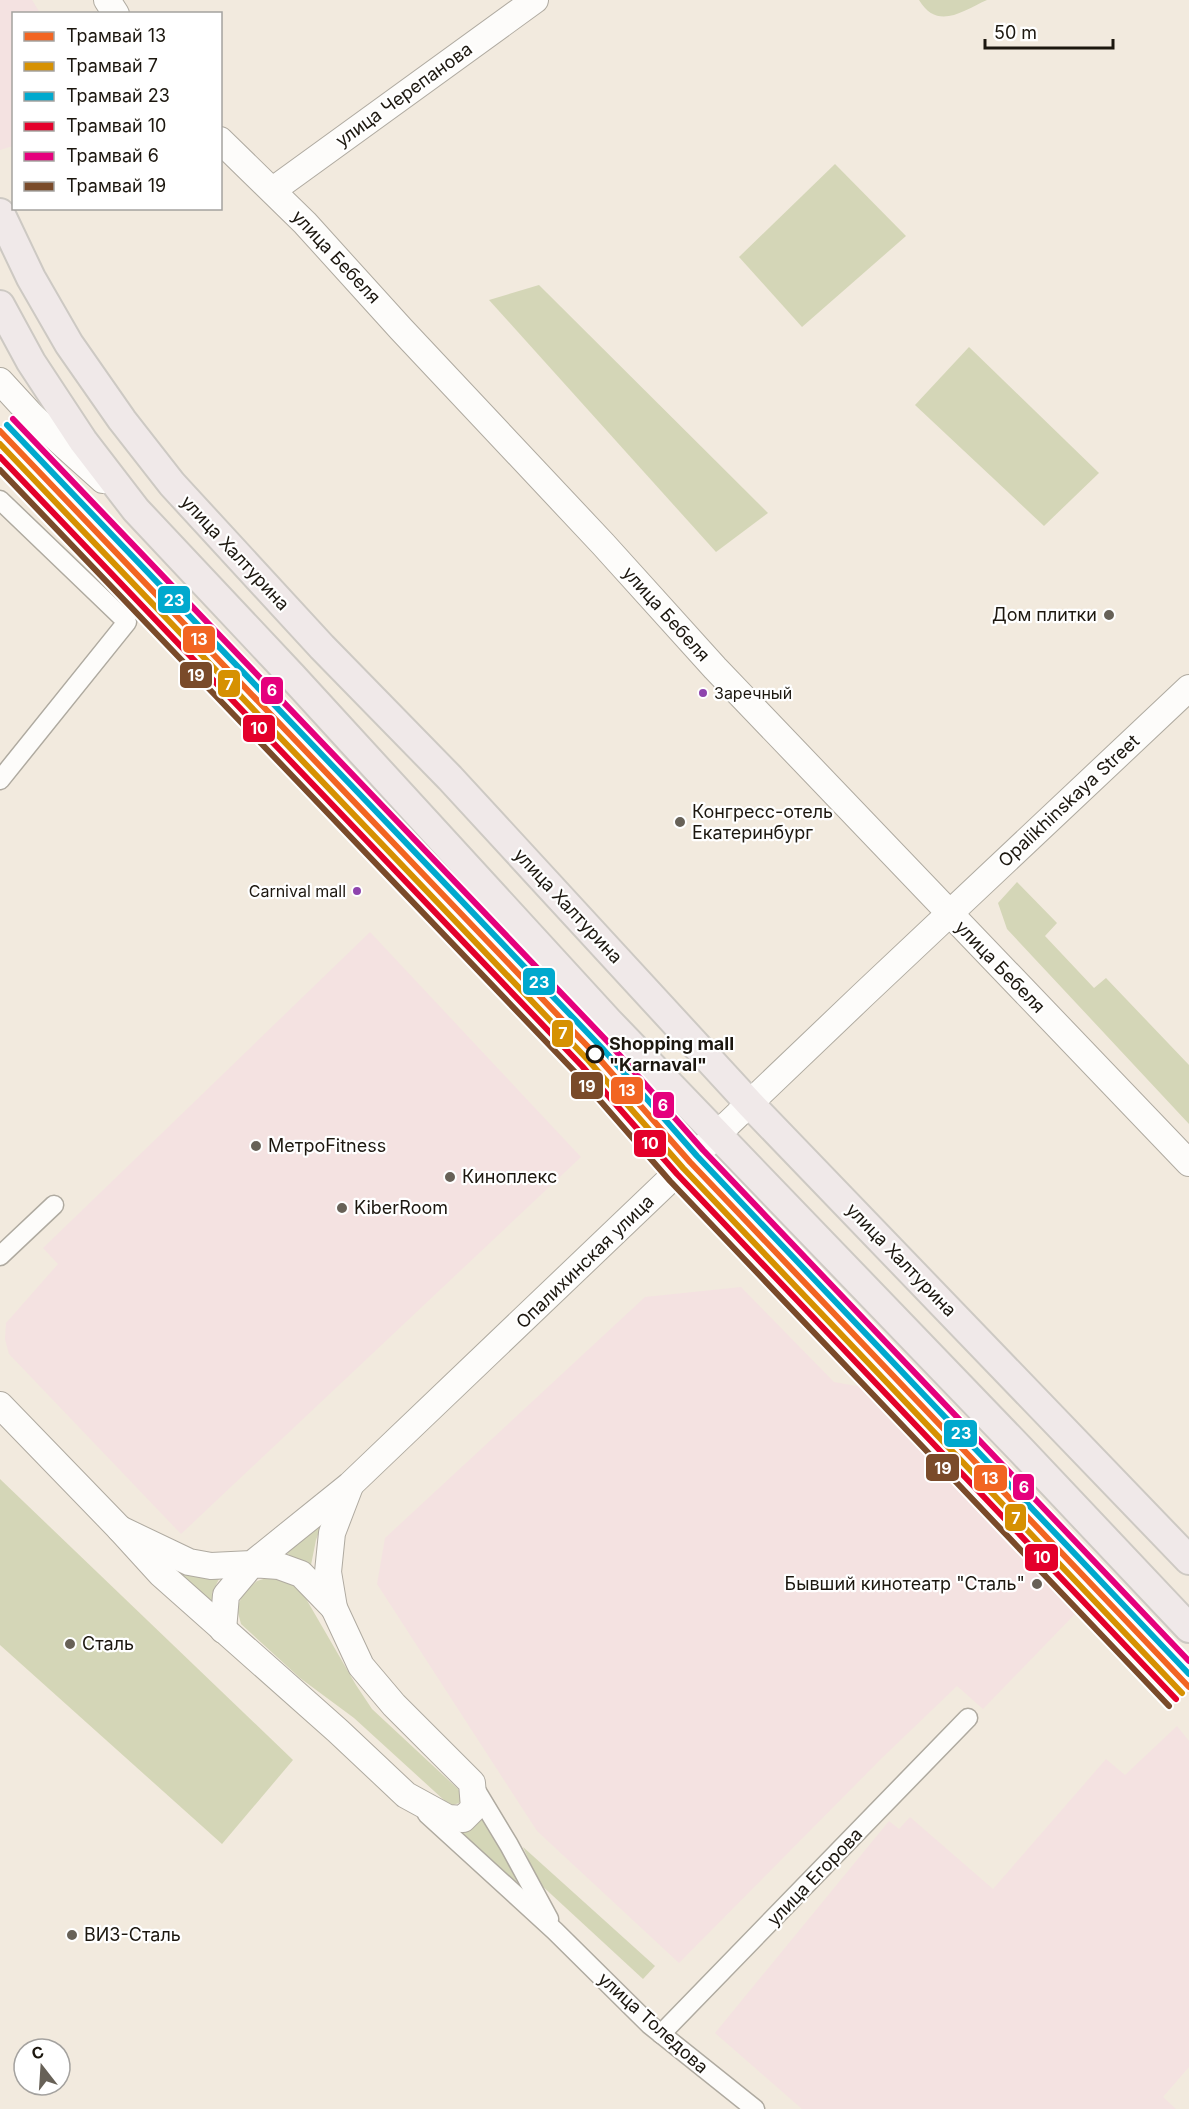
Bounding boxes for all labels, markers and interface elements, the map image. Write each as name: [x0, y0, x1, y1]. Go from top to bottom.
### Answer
legend: [12, 12, 222, 210]
scale bar: [985, 12, 1112, 50]
text: 50 m: [994, 22, 1037, 43]
text: Трамвай 13: [66, 25, 166, 46]
street label: улица Черепанова: [332, 38, 476, 151]
text: Трамвай 7: [66, 55, 158, 76]
text: Трамвай 23: [66, 85, 170, 106]
text: Трамвай 10: [66, 115, 166, 136]
text: Трамвай 6: [66, 145, 159, 166]
text: Трамвай 19: [66, 175, 166, 196]
street label: улица Бебеля: [288, 206, 385, 308]
street label: улица Халтурина: [177, 491, 294, 614]
street label: улица Бебеля: [618, 562, 714, 665]
line badge: 23: [157, 585, 191, 614]
text: 23: [164, 590, 184, 610]
place label: Дом плитки: [992, 604, 1097, 625]
marker: Дом плитки: [1102, 608, 1116, 622]
line badge: 13: [182, 625, 216, 654]
text: 13: [190, 629, 208, 649]
line badge: 19: [179, 661, 213, 689]
text: 19: [187, 665, 205, 685]
line badge: 7: [217, 669, 241, 698]
text: 7: [224, 674, 234, 694]
line badge: 6: [260, 676, 284, 705]
text: 6: [267, 680, 277, 700]
place label: Заречный: [714, 683, 792, 703]
marker: Заречный: [697, 687, 709, 699]
line badge: 10: [242, 714, 276, 743]
text: 10: [250, 718, 268, 738]
street label: Opalikhinskaya Street: [994, 730, 1143, 871]
place label: Конгресс-отель Екатеринбург: [692, 801, 833, 843]
marker: Конгресс-отель Екатеринбург: [673, 815, 687, 829]
street label: улица Халтурина: [510, 844, 627, 967]
place label: Carnival mall: [249, 881, 346, 901]
marker: Carnival mall: [351, 885, 363, 897]
street label: улица Бебеля: [951, 916, 1050, 1017]
line badge: 23: [522, 967, 556, 996]
text: 23: [529, 972, 549, 992]
line badge: 7: [551, 1019, 574, 1048]
text: 7: [558, 1023, 568, 1043]
place label: Shopping mall "Karnaval": [609, 1033, 734, 1075]
marker: Shopping mall "Karnaval": [586, 1045, 604, 1063]
line badge: 19: [570, 1071, 604, 1100]
text: 19: [578, 1076, 596, 1096]
line badge: 13: [610, 1076, 644, 1105]
text: 13: [618, 1080, 636, 1100]
line badge: 6: [652, 1091, 675, 1119]
text: 6: [658, 1095, 668, 1115]
line badge: 10: [633, 1129, 667, 1158]
text: 10: [641, 1133, 659, 1153]
place label: МетроFitness: [268, 1135, 386, 1156]
marker: МетроFitness: [249, 1139, 263, 1153]
place label: Киноплекс: [462, 1166, 557, 1187]
marker: Киноплекс: [443, 1170, 457, 1184]
street label: Опалихинская улица: [512, 1191, 658, 1333]
place label: KiberRoom: [354, 1197, 448, 1218]
street label: улица Халтурина: [842, 1199, 961, 1321]
marker: KiberRoom: [335, 1201, 349, 1215]
line badge: 23: [943, 1419, 978, 1448]
text: 23: [951, 1423, 971, 1443]
line badge: 19: [925, 1453, 960, 1482]
text: 19: [934, 1458, 952, 1478]
line badge: 13: [973, 1464, 1008, 1492]
text: 13: [981, 1468, 999, 1488]
line badge: 6: [1012, 1473, 1035, 1501]
text: 6: [1019, 1477, 1029, 1497]
line badge: 7: [1004, 1503, 1027, 1532]
text: 7: [1011, 1508, 1021, 1528]
line badge: 10: [1024, 1543, 1059, 1572]
text: 10: [1033, 1547, 1051, 1567]
place label: Бывший кинотеатр "Сталь": [785, 1573, 1025, 1594]
marker: Бывший кинотеатр "Сталь": [1030, 1577, 1044, 1591]
place label: Сталь: [82, 1633, 134, 1654]
marker: Сталь: [63, 1637, 77, 1651]
street label: улица Егорова: [763, 1824, 866, 1930]
place label: ВИЗ-Сталь: [84, 1924, 181, 1945]
marker: ВИЗ-Сталь: [65, 1928, 79, 1942]
street label: улица Толедова: [594, 1968, 713, 2077]
north arrow: [12, 2037, 72, 2097]
text: С: [29, 2041, 46, 2064]

